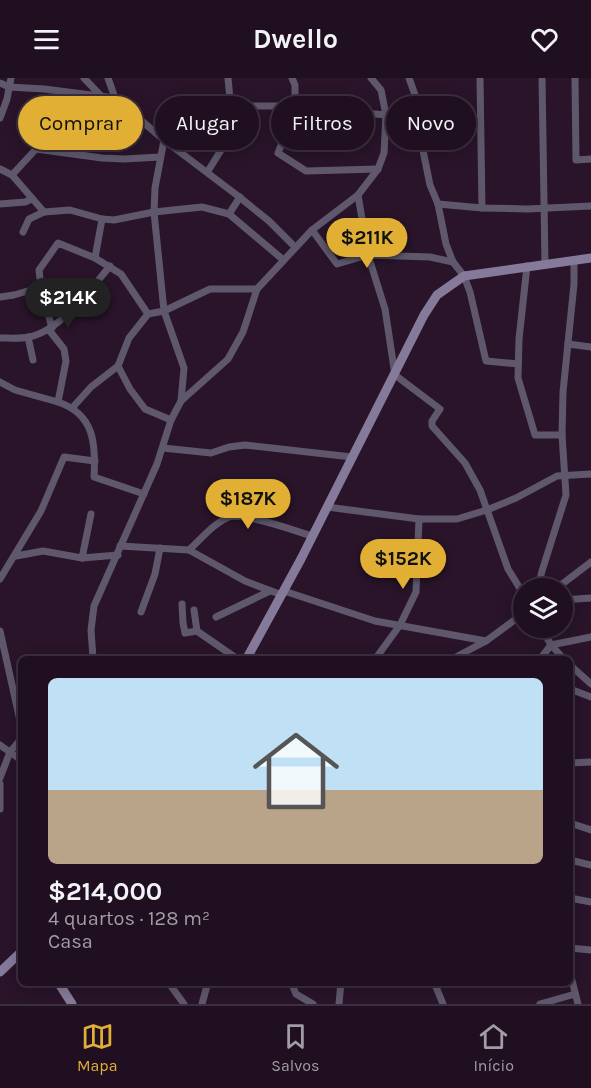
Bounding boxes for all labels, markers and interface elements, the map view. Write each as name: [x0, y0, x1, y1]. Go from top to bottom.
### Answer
icon: menu: [30, 23, 63, 56]
text: Dwello: [253, 23, 338, 55]
icon: heart: [528, 23, 561, 56]
chip: Comprar: [18, 96, 143, 150]
chip: Alugar: [155, 96, 259, 150]
chip: Filtros: [271, 96, 374, 150]
chip: Novo: [386, 96, 476, 150]
pin: $211K: [325, 218, 409, 269]
text: $211K: [340, 226, 394, 249]
pin: $214K: [26, 278, 110, 329]
text: $214K: [39, 286, 97, 309]
pin: $187K: [206, 479, 290, 530]
text: $187K: [220, 487, 276, 510]
pin: $152K: [361, 539, 445, 590]
text: $152K: [374, 547, 432, 570]
map controls: [513, 578, 573, 638]
button: layers: [513, 578, 573, 638]
icon: home: [242, 717, 350, 825]
text: $214,000: [48, 876, 162, 907]
text: 4 quartos · 128 m²: [48, 907, 210, 930]
text: Casa: [48, 930, 93, 953]
tab: Mapa: [77, 1020, 117, 1075]
tab: Salvos: [271, 1020, 320, 1075]
tab: Início: [473, 1020, 514, 1075]

